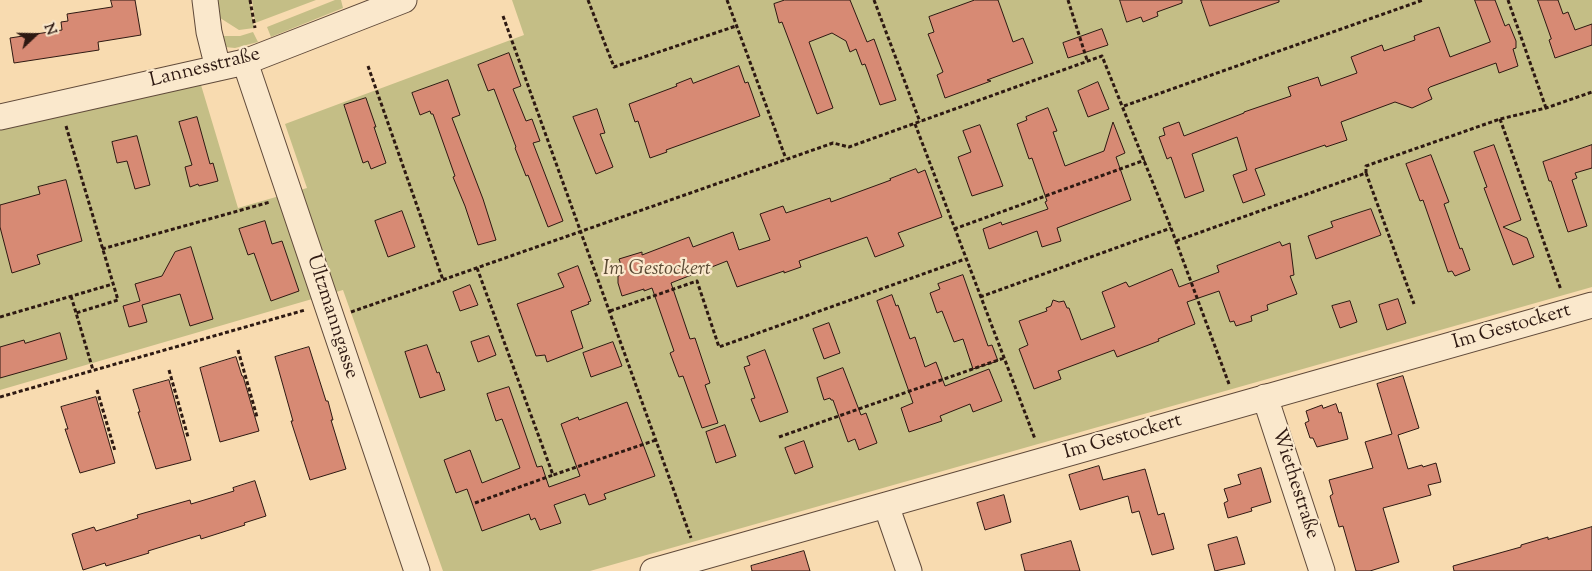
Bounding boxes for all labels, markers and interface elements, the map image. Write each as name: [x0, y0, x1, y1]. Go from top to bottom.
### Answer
north arrow: [10, 10, 60, 60]
text: N: [38, 21, 60, 38]
street label: Lannesstraße: [147, 44, 263, 94]
street label: Ultzmanngasse: [300, 252, 362, 382]
park label: Im Gestockert: [603, 259, 711, 283]
street label: Im Gestockert: [1450, 300, 1574, 356]
street label: Im Gestockert: [1061, 410, 1185, 466]
street label: Wiethestraße: [1265, 426, 1323, 542]

